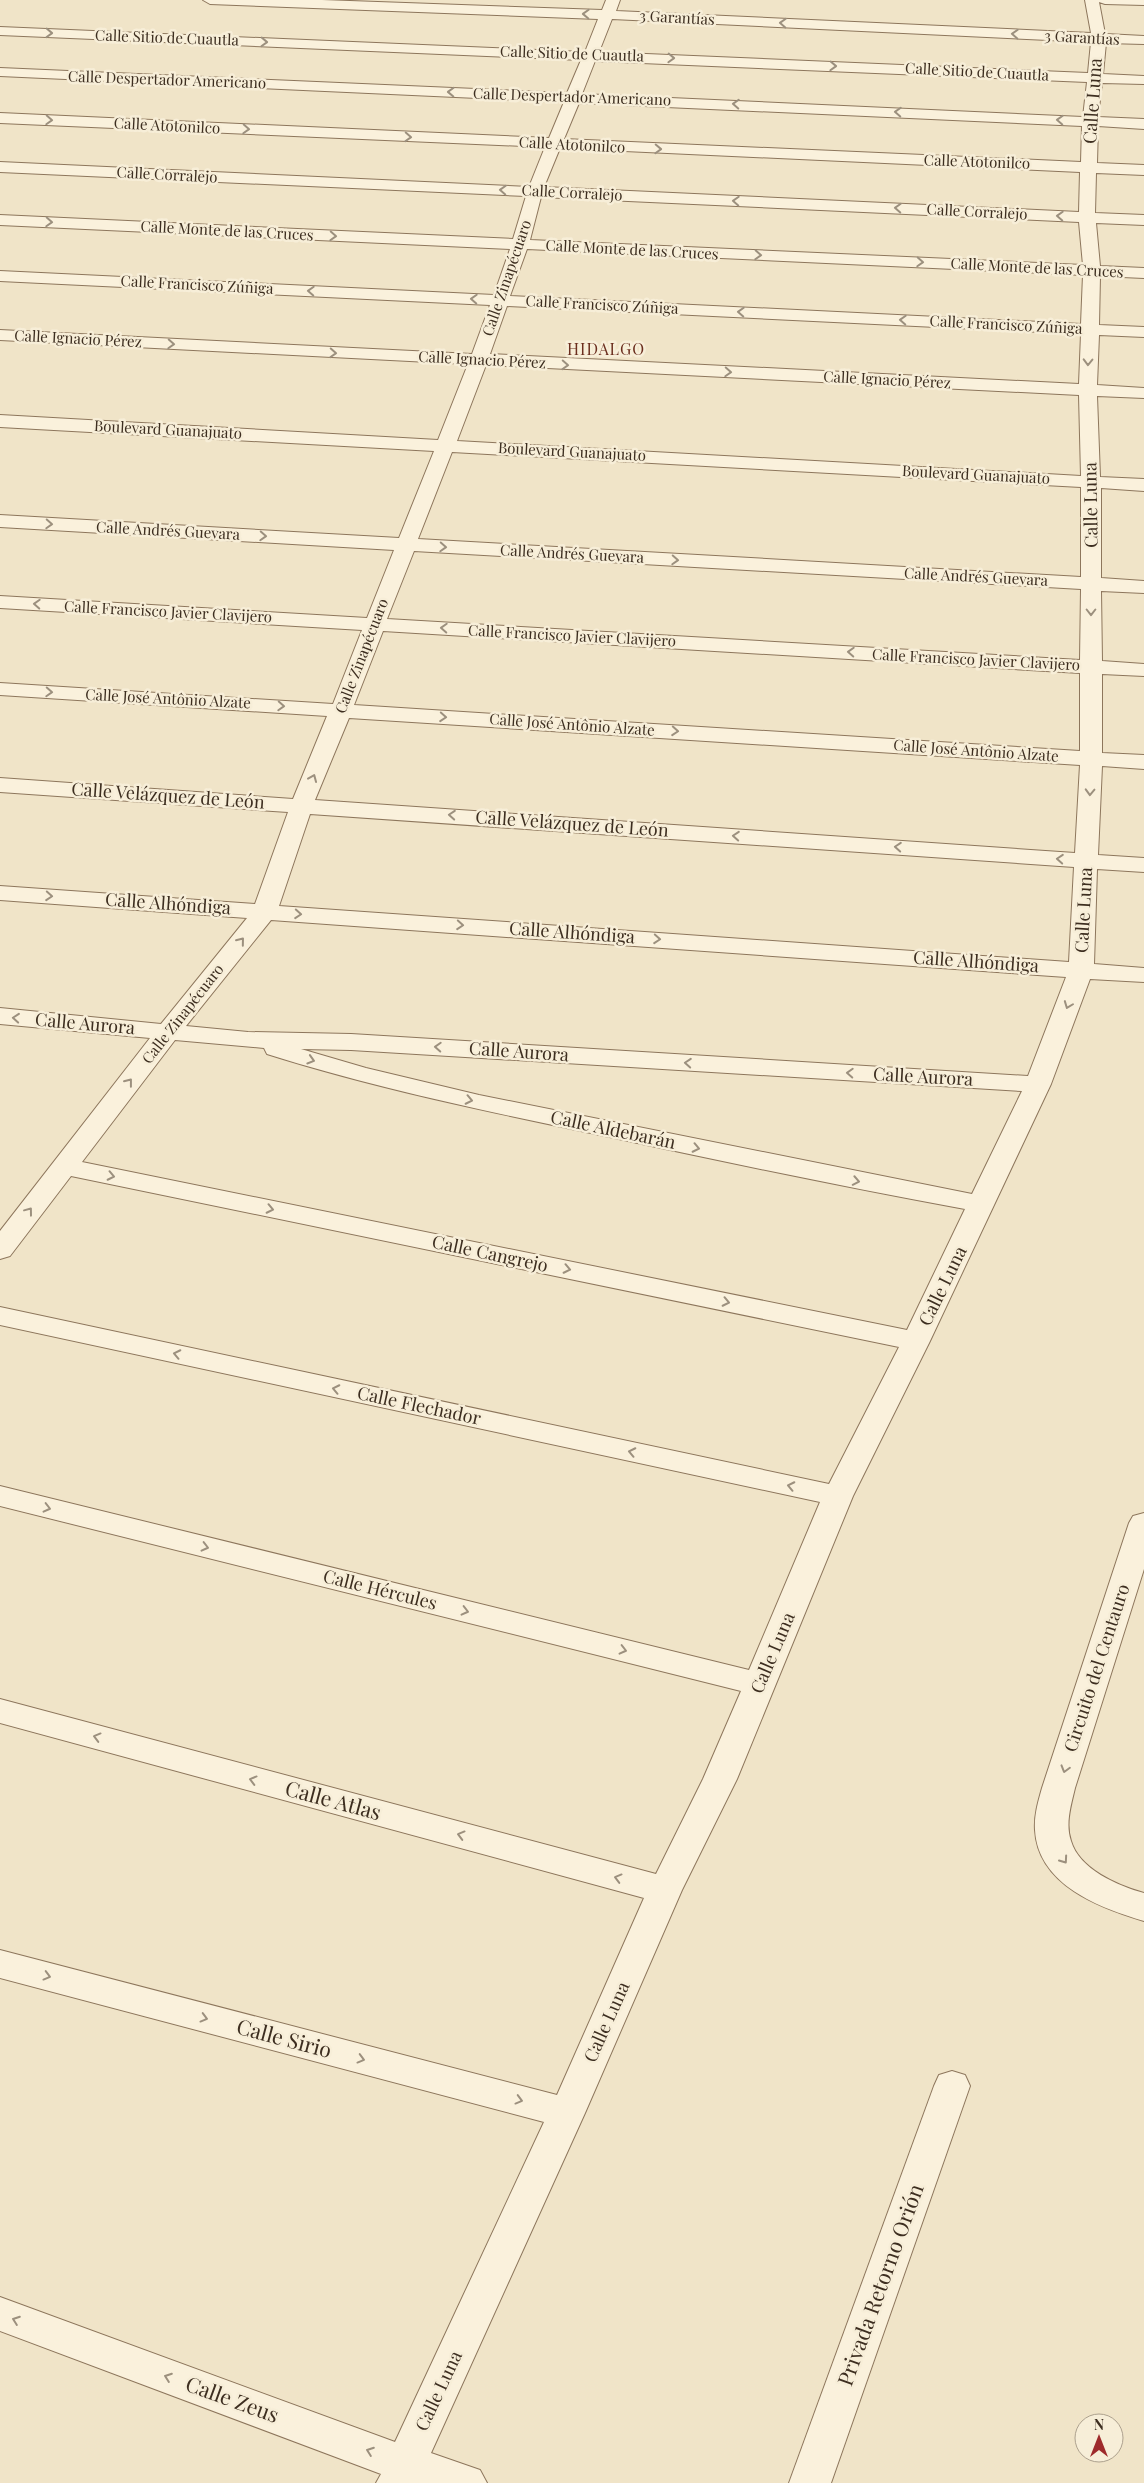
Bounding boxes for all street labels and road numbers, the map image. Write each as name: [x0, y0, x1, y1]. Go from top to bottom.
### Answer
street label: 3 Garantías: [639, 5, 715, 29]
street label: Calle Sitio de Cuautla: [95, 24, 240, 50]
street label: 3 Garantías: [1044, 25, 1120, 49]
street label: Calle Sitio de Cuautla: [500, 40, 645, 66]
street label: Calle Sitio de Cuautla: [905, 57, 1050, 85]
street label: Calle Luna: [1077, 57, 1107, 145]
street label: Calle Despertador Americano: [68, 66, 266, 92]
street label: Calle Despertador Americano: [473, 83, 671, 109]
street label: Calle Atotonilco: [113, 112, 221, 138]
street label: Calle Atotonilco: [518, 131, 626, 157]
street label: Calle Atotonilco: [923, 149, 1031, 173]
street label: Calle Corralejo: [116, 161, 218, 187]
street label: Calle Corralejo: [521, 179, 623, 205]
street label: Calle Corralejo: [926, 198, 1028, 224]
street label: Calle Monte de las Cruces: [140, 215, 314, 245]
street label: Calle Zinapécuaro: [477, 217, 535, 338]
street label: Calle Monte de las Cruces: [545, 234, 719, 264]
street label: Calle Monte de las Cruces: [950, 252, 1124, 282]
street label: Calle Francisco Zúñiga: [120, 270, 274, 298]
street label: Calle Francisco Zúñiga: [525, 290, 679, 318]
street label: Calle Francisco Zúñiga: [929, 310, 1083, 338]
street label: Calle Ignacio Pérez: [14, 325, 142, 351]
street label: Calle Ignacio Pérez: [418, 346, 546, 372]
street label: Calle Ignacio Pérez: [823, 366, 951, 392]
street label: Boulevard Guanajuato: [93, 415, 243, 443]
street label: Boulevard Guanajuato: [497, 437, 647, 465]
street label: Boulevard Guanajuato: [901, 460, 1051, 488]
street label: Calle Luna: [1077, 462, 1103, 548]
street label: Calle Andrés Guevara: [96, 516, 241, 544]
street label: Calle Andrés Guevara: [500, 539, 645, 567]
street label: Calle Andrés Guevara: [904, 562, 1049, 590]
street label: Calle Zinapécuaro: [330, 595, 392, 716]
street label: Calle Francisco Javier Clavijero: [64, 596, 272, 626]
street label: Calle Francisco Javier Clavijero: [468, 620, 676, 650]
street label: Calle Francisco Javier Clavijero: [872, 644, 1080, 674]
street label: Calle José Antônio Alzate: [85, 684, 251, 712]
street label: Calle José Antônio Alzate: [489, 708, 656, 740]
street label: Calle José Antônio Alzate: [893, 734, 1060, 766]
street label: Calle Velázquez de León: [71, 776, 266, 814]
street label: Calle Velázquez de León: [475, 804, 670, 842]
street label: Calle Luna: [1069, 866, 1097, 953]
street label: Calle Alhóndiga: [104, 887, 232, 919]
street label: Calle Alhóndiga: [508, 916, 636, 948]
street label: Calle Alhóndiga: [912, 945, 1040, 977]
street label: Calle Zinapécuaro: [137, 959, 228, 1067]
street label: Calle Aurora: [34, 1007, 136, 1039]
street label: Calle Aurora: [468, 1036, 570, 1066]
street label: Calle Aurora: [872, 1061, 974, 1091]
street label: Calle Aldebarán: [549, 1104, 678, 1154]
street label: Calle Cangrejo: [430, 1229, 550, 1277]
street label: Calle Luna: [913, 1242, 972, 1329]
street label: Calle Flechador: [355, 1380, 483, 1430]
street label: Calle Hércules: [321, 1563, 440, 1615]
street label: Circuito del Centauro: [1058, 1581, 1135, 1755]
street label: Calle Luna: [744, 1608, 800, 1697]
street label: Calle Atlas: [282, 1773, 385, 1825]
street label: Calle Luna: [578, 1977, 635, 2066]
street label: Calle Sirio: [234, 2011, 335, 2063]
street label: Privada Retorno Orión: [830, 2179, 929, 2389]
street label: Calle Luna: [409, 2347, 467, 2435]
street label: Calle Zeus: [182, 2368, 283, 2428]

